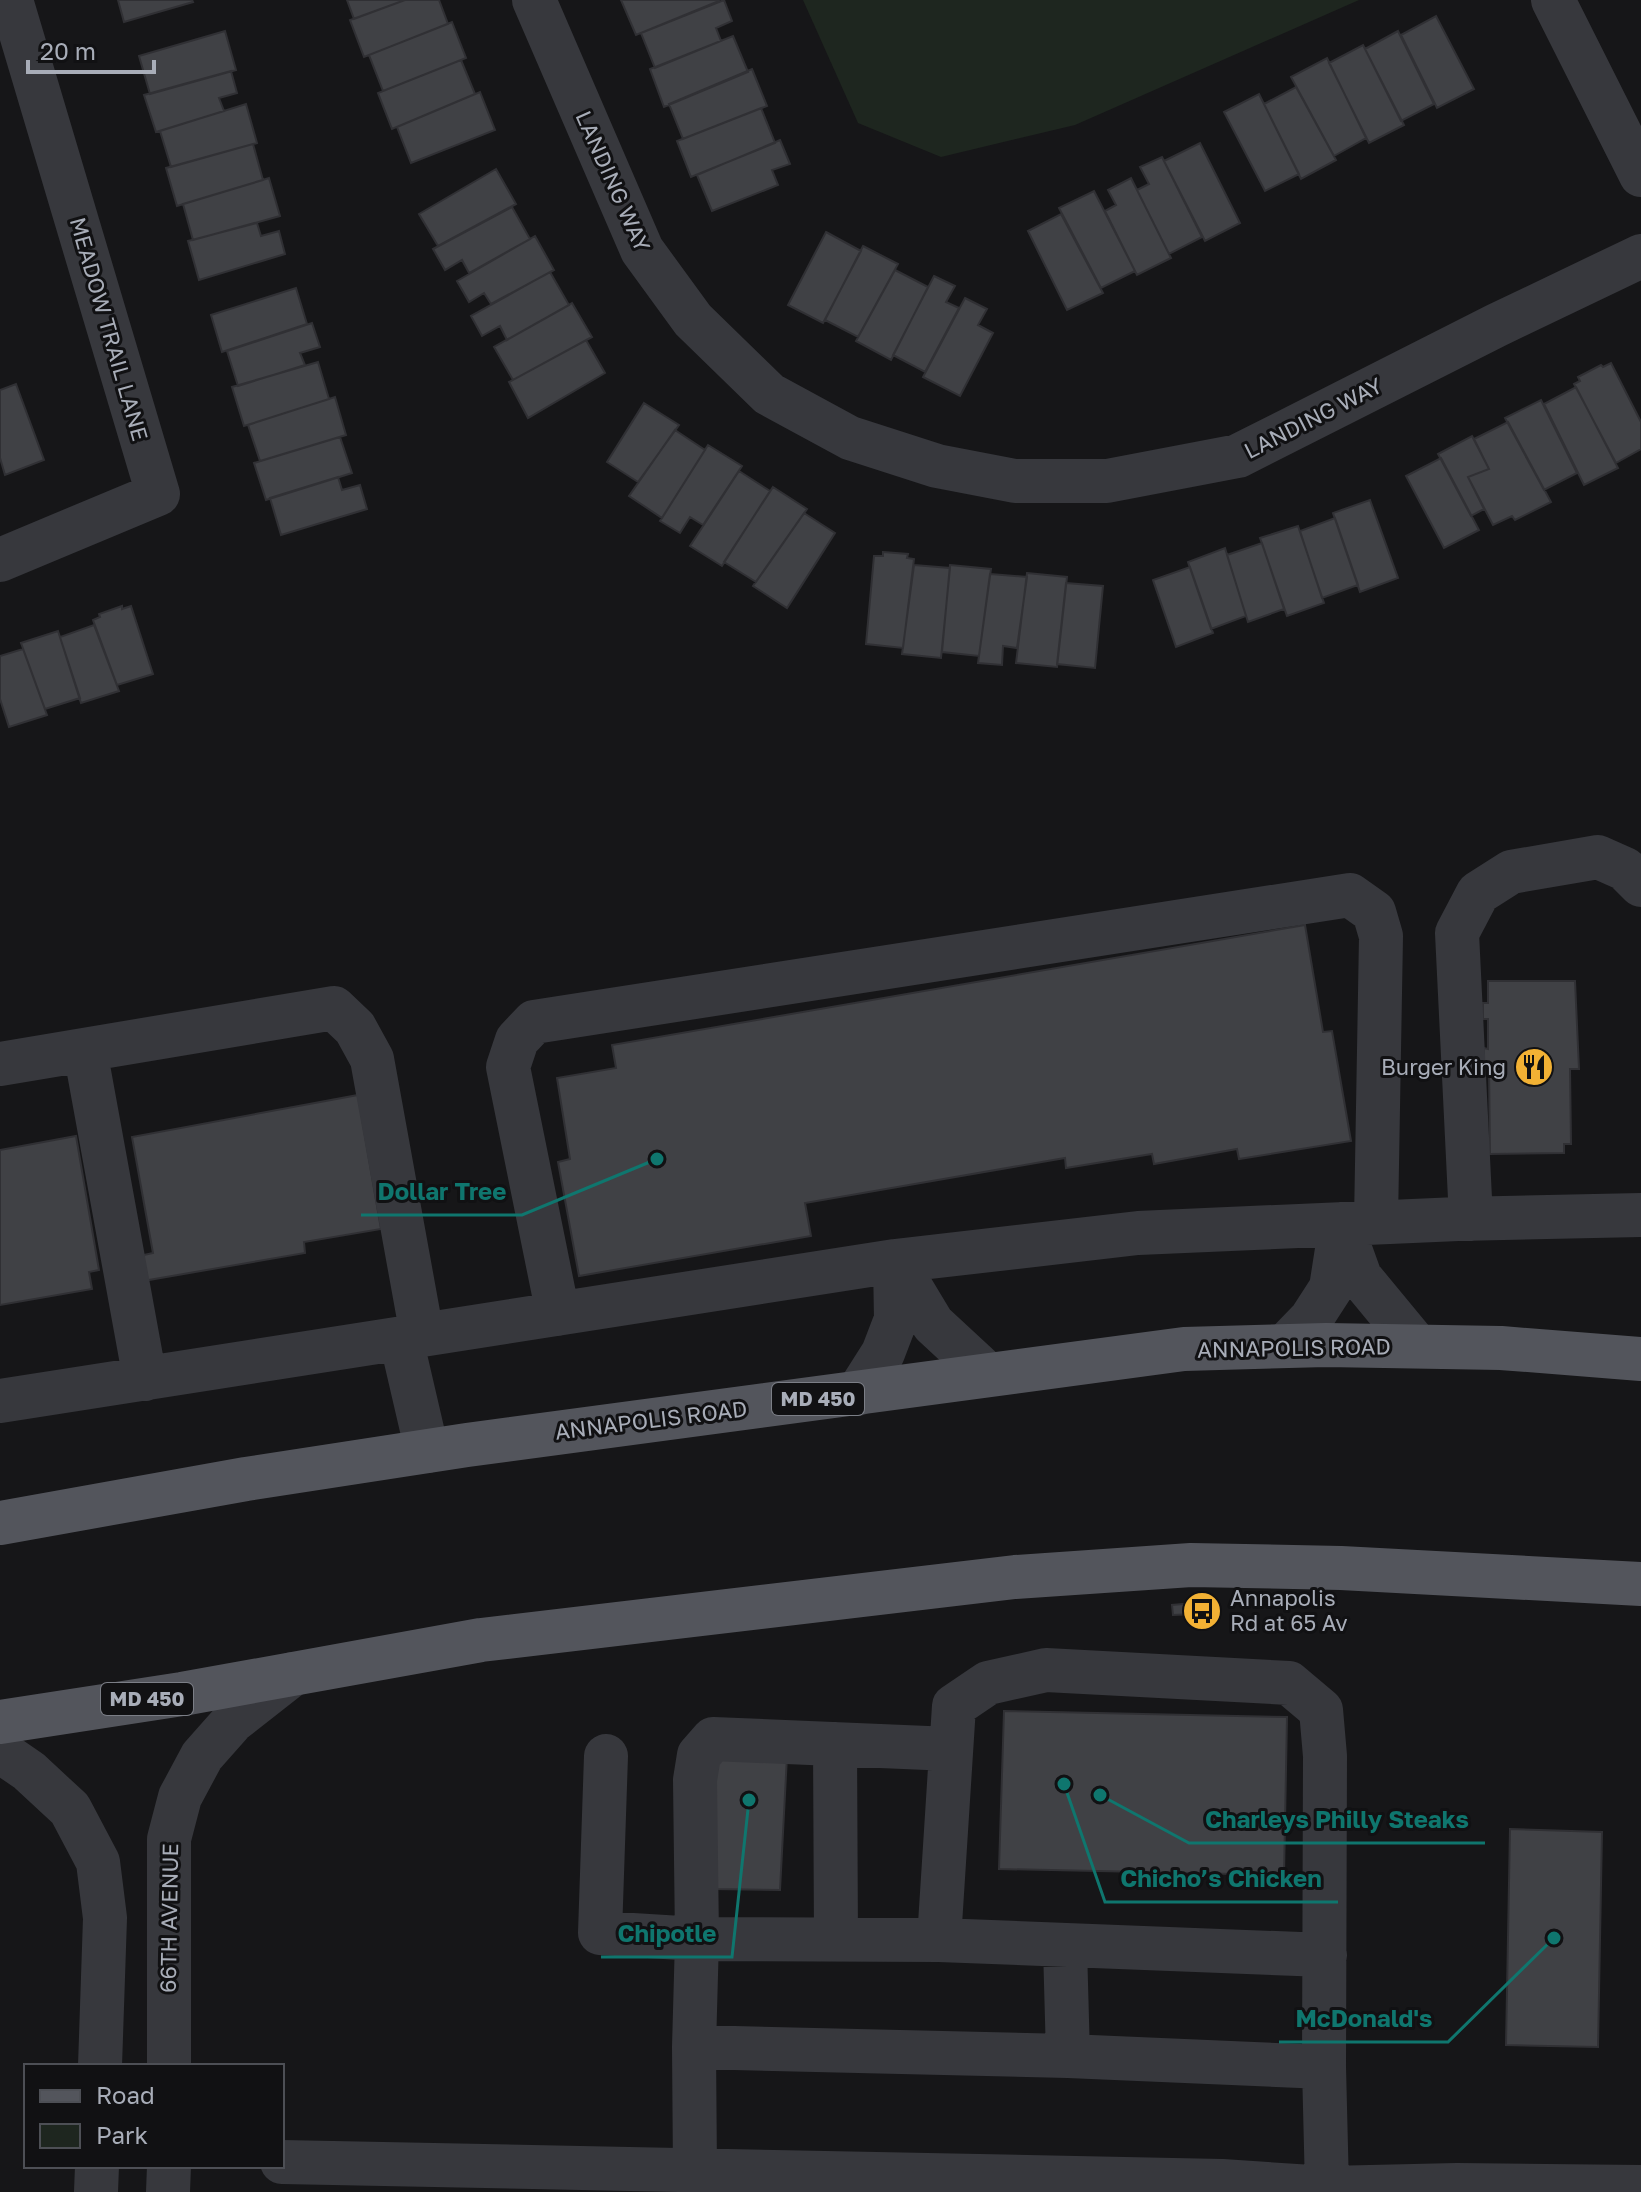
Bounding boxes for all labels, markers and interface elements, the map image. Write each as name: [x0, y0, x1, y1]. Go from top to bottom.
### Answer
scale bar: [28, 24, 154, 74]
text: 20 m: [40, 36, 96, 65]
street label: LANDING WAY: [570, 106, 657, 255]
street label: MEADOW TRAIL LANE: [65, 214, 154, 444]
street label: LANDING WAY: [1239, 371, 1386, 464]
restaurant icon: Burger King: [1513, 1046, 1555, 1088]
place label: Burger King: [1381, 1053, 1506, 1080]
callout: Dollar Tree: [361, 1167, 522, 1215]
text: Dollar Tree: [378, 1176, 506, 1205]
street label: ANNAPOLIS ROAD: [1197, 1332, 1391, 1363]
road number: MD 450: [772, 1383, 864, 1415]
street label: ANNAPOLIS ROAD: [553, 1394, 749, 1445]
place label: Annapolis Rd at 65 Av: [1230, 1584, 1348, 1636]
bus stop icon: Annapolis Rd at 65 Av: [1181, 1590, 1223, 1632]
road number: MD 450: [101, 1683, 193, 1715]
callout: Charleys Philly Steaks: [1189, 1795, 1485, 1843]
text: Charleys Philly Steaks: [1205, 1804, 1469, 1833]
street label: 66TH AVENUE: [154, 1843, 183, 1993]
callout: Chicho’s Chicken: [1105, 1854, 1338, 1902]
text: Chicho’s Chicken: [1120, 1863, 1322, 1892]
callout: Chipotle: [601, 1909, 732, 1957]
text: Chipotle: [618, 1918, 716, 1947]
callout: McDonald's: [1279, 1994, 1448, 2042]
text: McDonald's: [1295, 2003, 1433, 2032]
legend: [24, 2064, 284, 2168]
text: Road: [96, 2080, 155, 2109]
text: Park: [96, 2120, 148, 2149]

